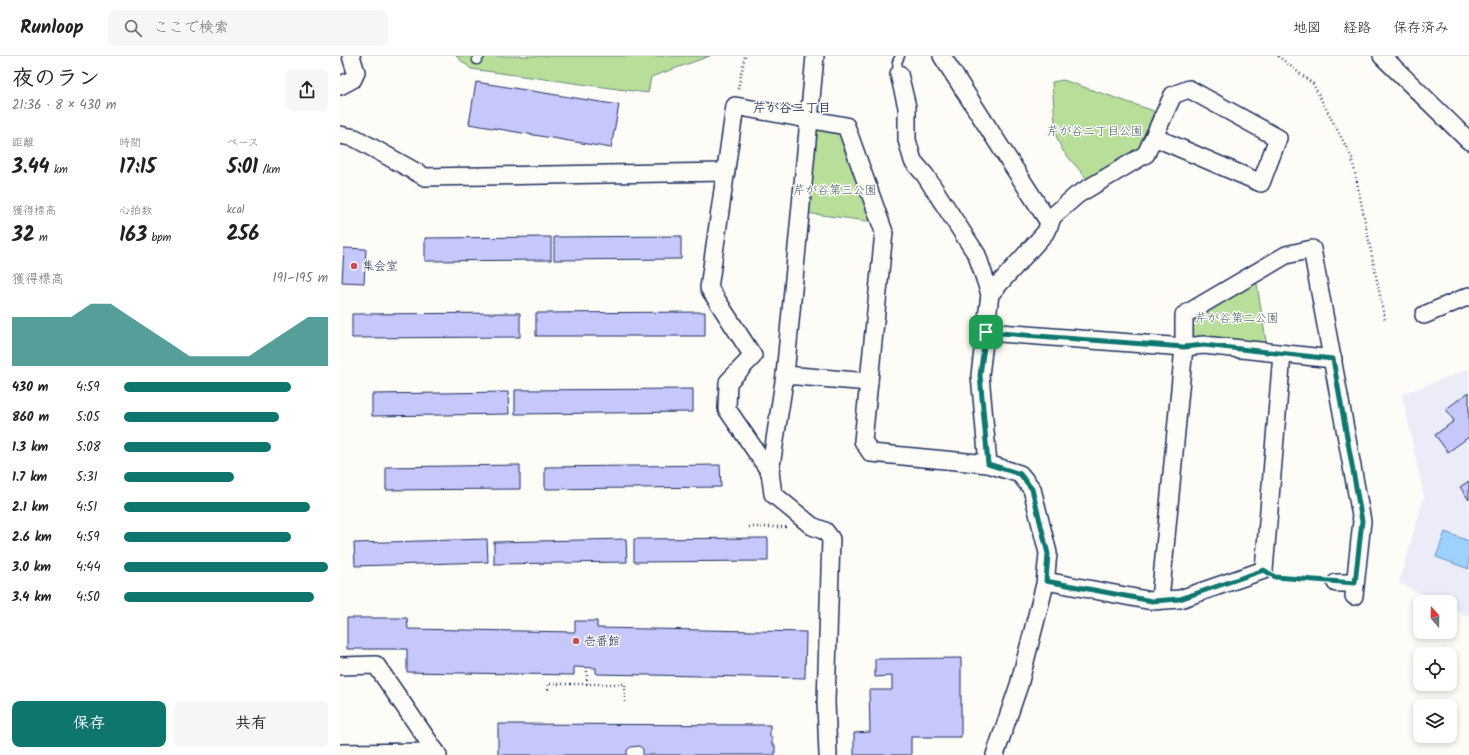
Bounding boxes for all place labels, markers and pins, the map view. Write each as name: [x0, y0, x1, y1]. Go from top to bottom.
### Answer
place label: 集会室: [362, 257, 398, 276]
marker: 集会室: [349, 261, 359, 271]
pin: [969, 315, 1003, 349]
place label: 壱番館: [584, 632, 620, 651]
marker: 壱番館: [571, 636, 581, 646]

